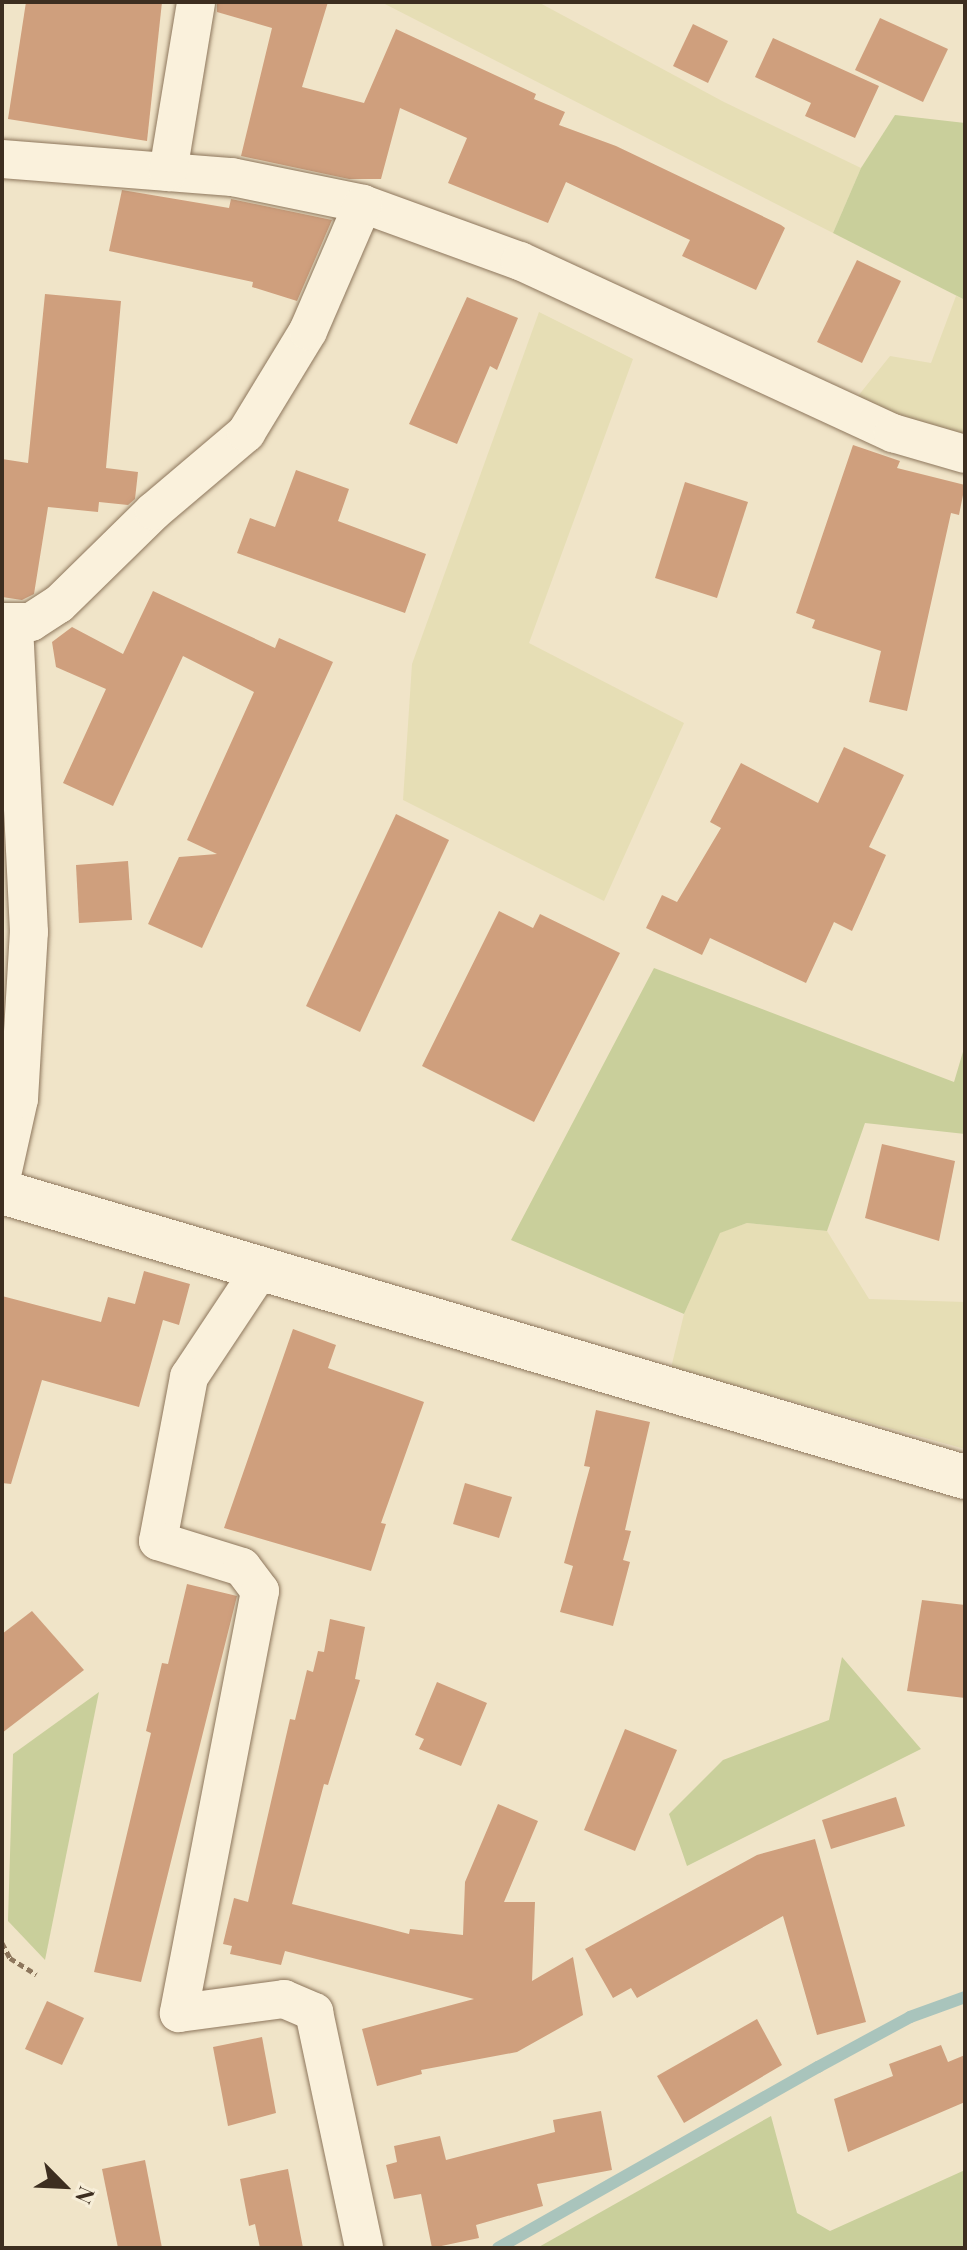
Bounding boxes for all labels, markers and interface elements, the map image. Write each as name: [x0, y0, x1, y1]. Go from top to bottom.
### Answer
north arrow: [24, 2146, 104, 2226]
text: N: [69, 2182, 103, 2209]

